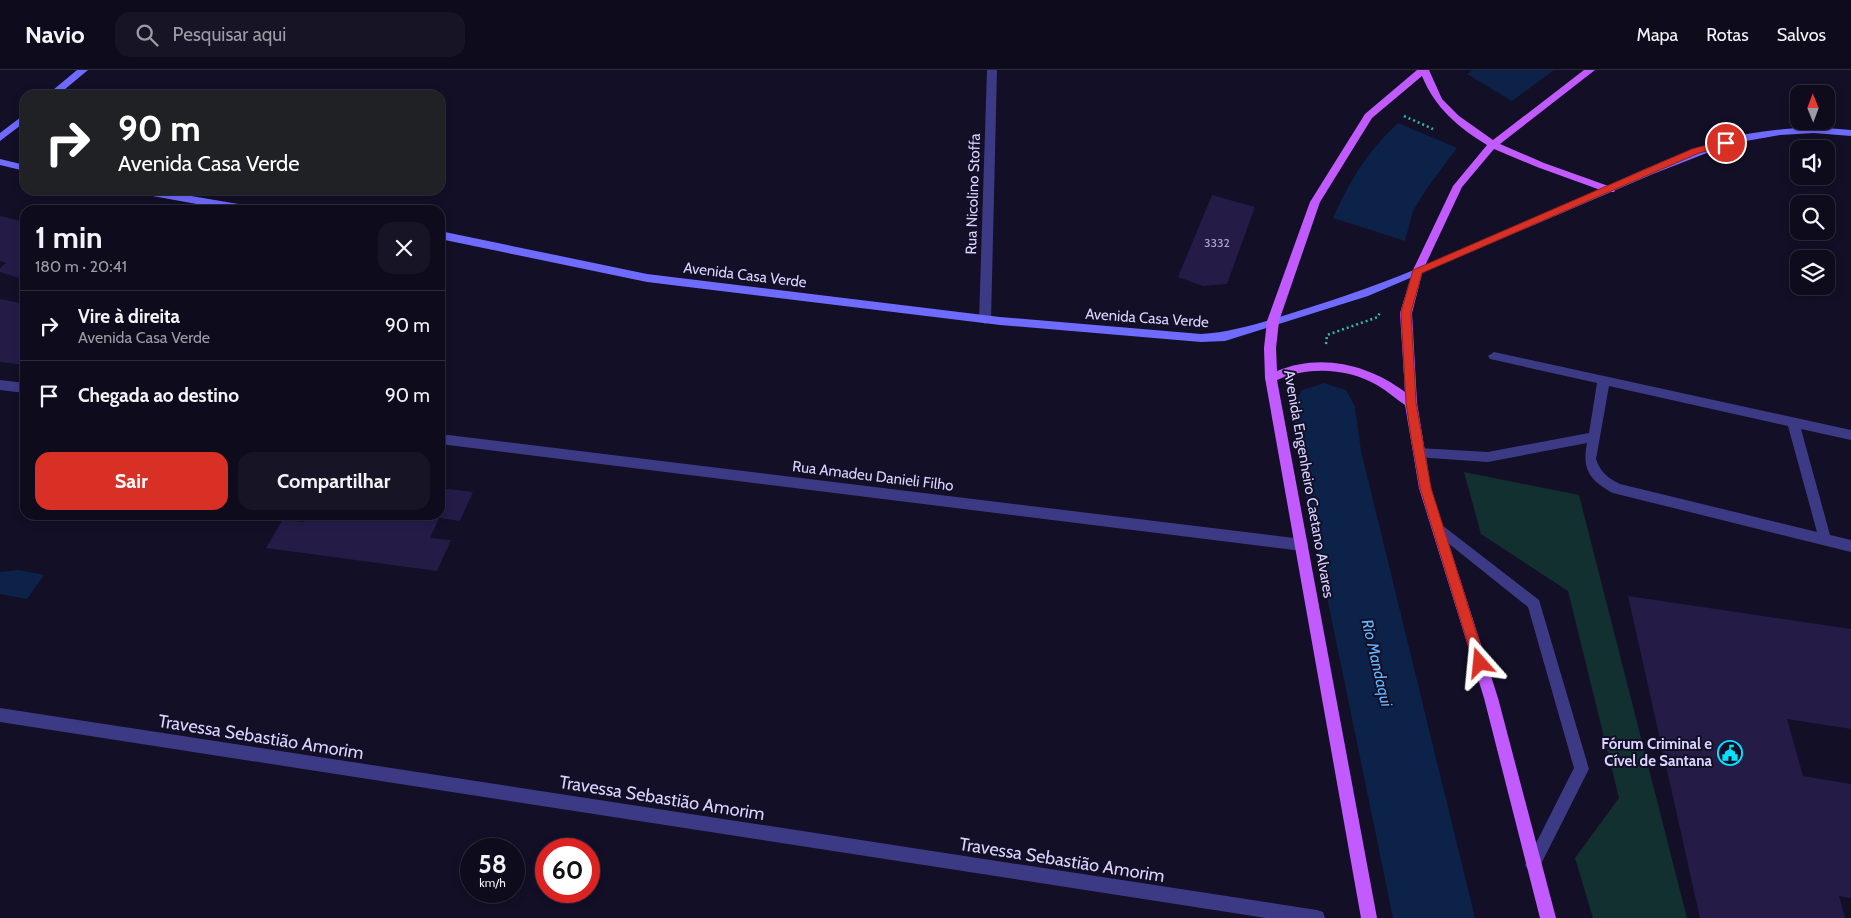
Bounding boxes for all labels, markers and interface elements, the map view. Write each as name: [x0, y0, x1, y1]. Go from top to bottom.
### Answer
search box: [115, 12, 465, 57]
text: Navio: [25, 20, 85, 49]
icon: search: [133, 21, 161, 49]
text: Pesquisar aqui: [173, 23, 286, 46]
text: Mapa: [1636, 24, 1678, 46]
text: Rotas: [1706, 24, 1749, 46]
text: Salvos: [1777, 24, 1826, 46]
north arrow: [1790, 85, 1835, 130]
map controls: [1790, 85, 1835, 295]
text: 90 m: [118, 107, 201, 150]
icon: right: [35, 110, 100, 175]
pin: [1705, 122, 1747, 164]
icon: arrive: [1712, 129, 1740, 157]
street label: Rua Nicolino Stoffa: [962, 132, 984, 255]
button: sound: [1790, 140, 1835, 185]
text: Avenida Casa Verde: [118, 150, 300, 177]
button: search: [1790, 195, 1835, 240]
text: 1 min: [35, 219, 103, 256]
button: close: [378, 222, 430, 274]
house number: 3332: [1204, 235, 1230, 250]
button: layers: [1790, 250, 1835, 295]
text: 180 m · 20:41: [35, 257, 127, 276]
street label: Avenida Casa Verde: [682, 259, 808, 292]
text: Vire à direita: [78, 305, 180, 328]
street label: Avenida Casa Verde: [1085, 305, 1210, 331]
icon: right: [35, 312, 63, 340]
text: 90 m: [385, 314, 430, 337]
text: Avenida Casa Verde: [78, 328, 210, 347]
street label: Avenida Engenheiro Caetano Alvares: [1280, 369, 1338, 599]
icon: arrive: [35, 382, 63, 410]
text: Chegada ao destino: [78, 384, 239, 407]
text: 90 m: [385, 384, 430, 407]
button: Sair: [35, 452, 228, 510]
button: Compartilhar: [238, 452, 430, 510]
street label: Rua Amadeu Danieli Filho: [791, 457, 955, 495]
water label: Rio Mandaqui: [1358, 617, 1396, 709]
position arrow: [1453, 636, 1505, 688]
street label: Travessa Sebastião Amorim: [157, 710, 365, 764]
place label: Fórum Criminal e Cível de Santana: [1601, 735, 1713, 770]
public building icon: Fórum Criminal e Cível de Santana: [1717, 740, 1743, 766]
street label: Travessa Sebastião Amorim: [558, 771, 766, 825]
street label: Travessa Sebastião Amorim: [958, 833, 1166, 887]
speed limit sign: 60: [535, 838, 600, 903]
text: 58: [478, 849, 507, 879]
text: km/h: [479, 875, 506, 890]

